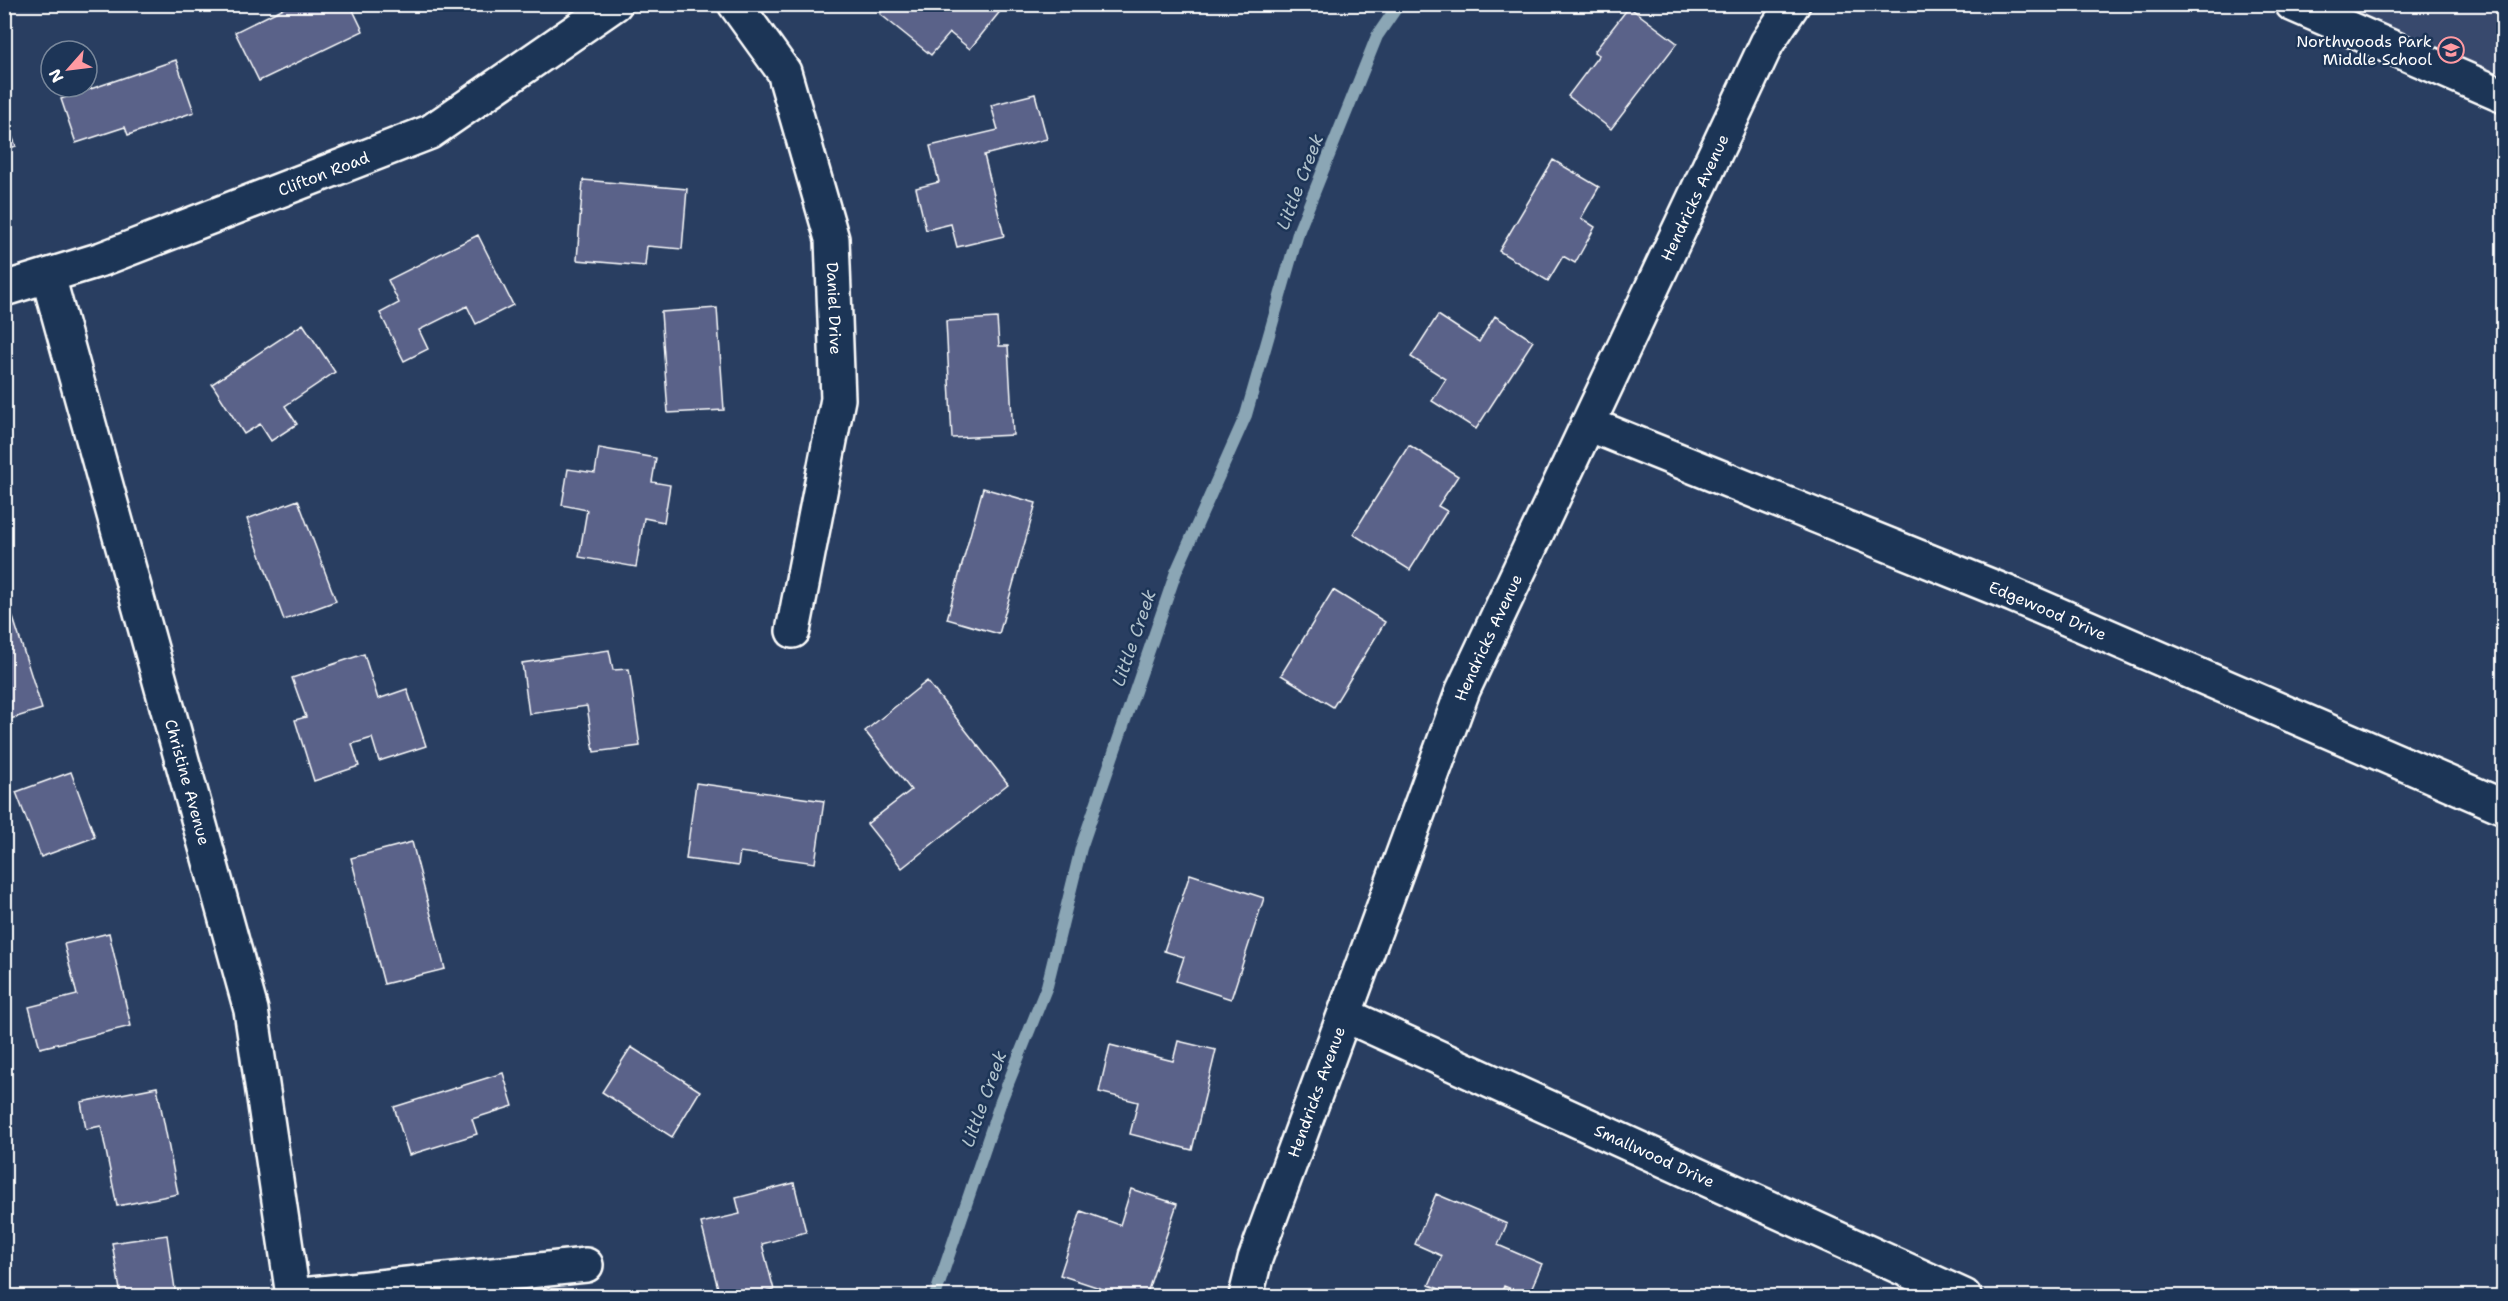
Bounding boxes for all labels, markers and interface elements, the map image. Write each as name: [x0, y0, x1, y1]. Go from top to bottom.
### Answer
place label: Northwoods Park Middle School: [2296, 31, 2432, 70]
school or university icon: Northwoods Park Middle School: [2436, 35, 2466, 65]
north arrow: [39, 39, 99, 99]
text: N: [44, 65, 68, 86]
water label: Little Creek: [1271, 130, 1330, 233]
street label: Hendricks Avenue: [1656, 131, 1734, 265]
street label: Clifton Road: [275, 147, 372, 201]
street label: Daniel Drive: [822, 262, 846, 355]
street label: Hendricks Avenue: [1450, 571, 1527, 704]
street label: Edgewood Drive: [1986, 576, 2110, 645]
water label: Little Creek: [1106, 586, 1162, 690]
street label: Christine Avenue: [160, 717, 215, 848]
street label: Hendricks Avenue: [1283, 1024, 1350, 1161]
water label: Little Creek: [955, 1047, 1013, 1151]
street label: Smallwood Drive: [1591, 1120, 1718, 1192]

